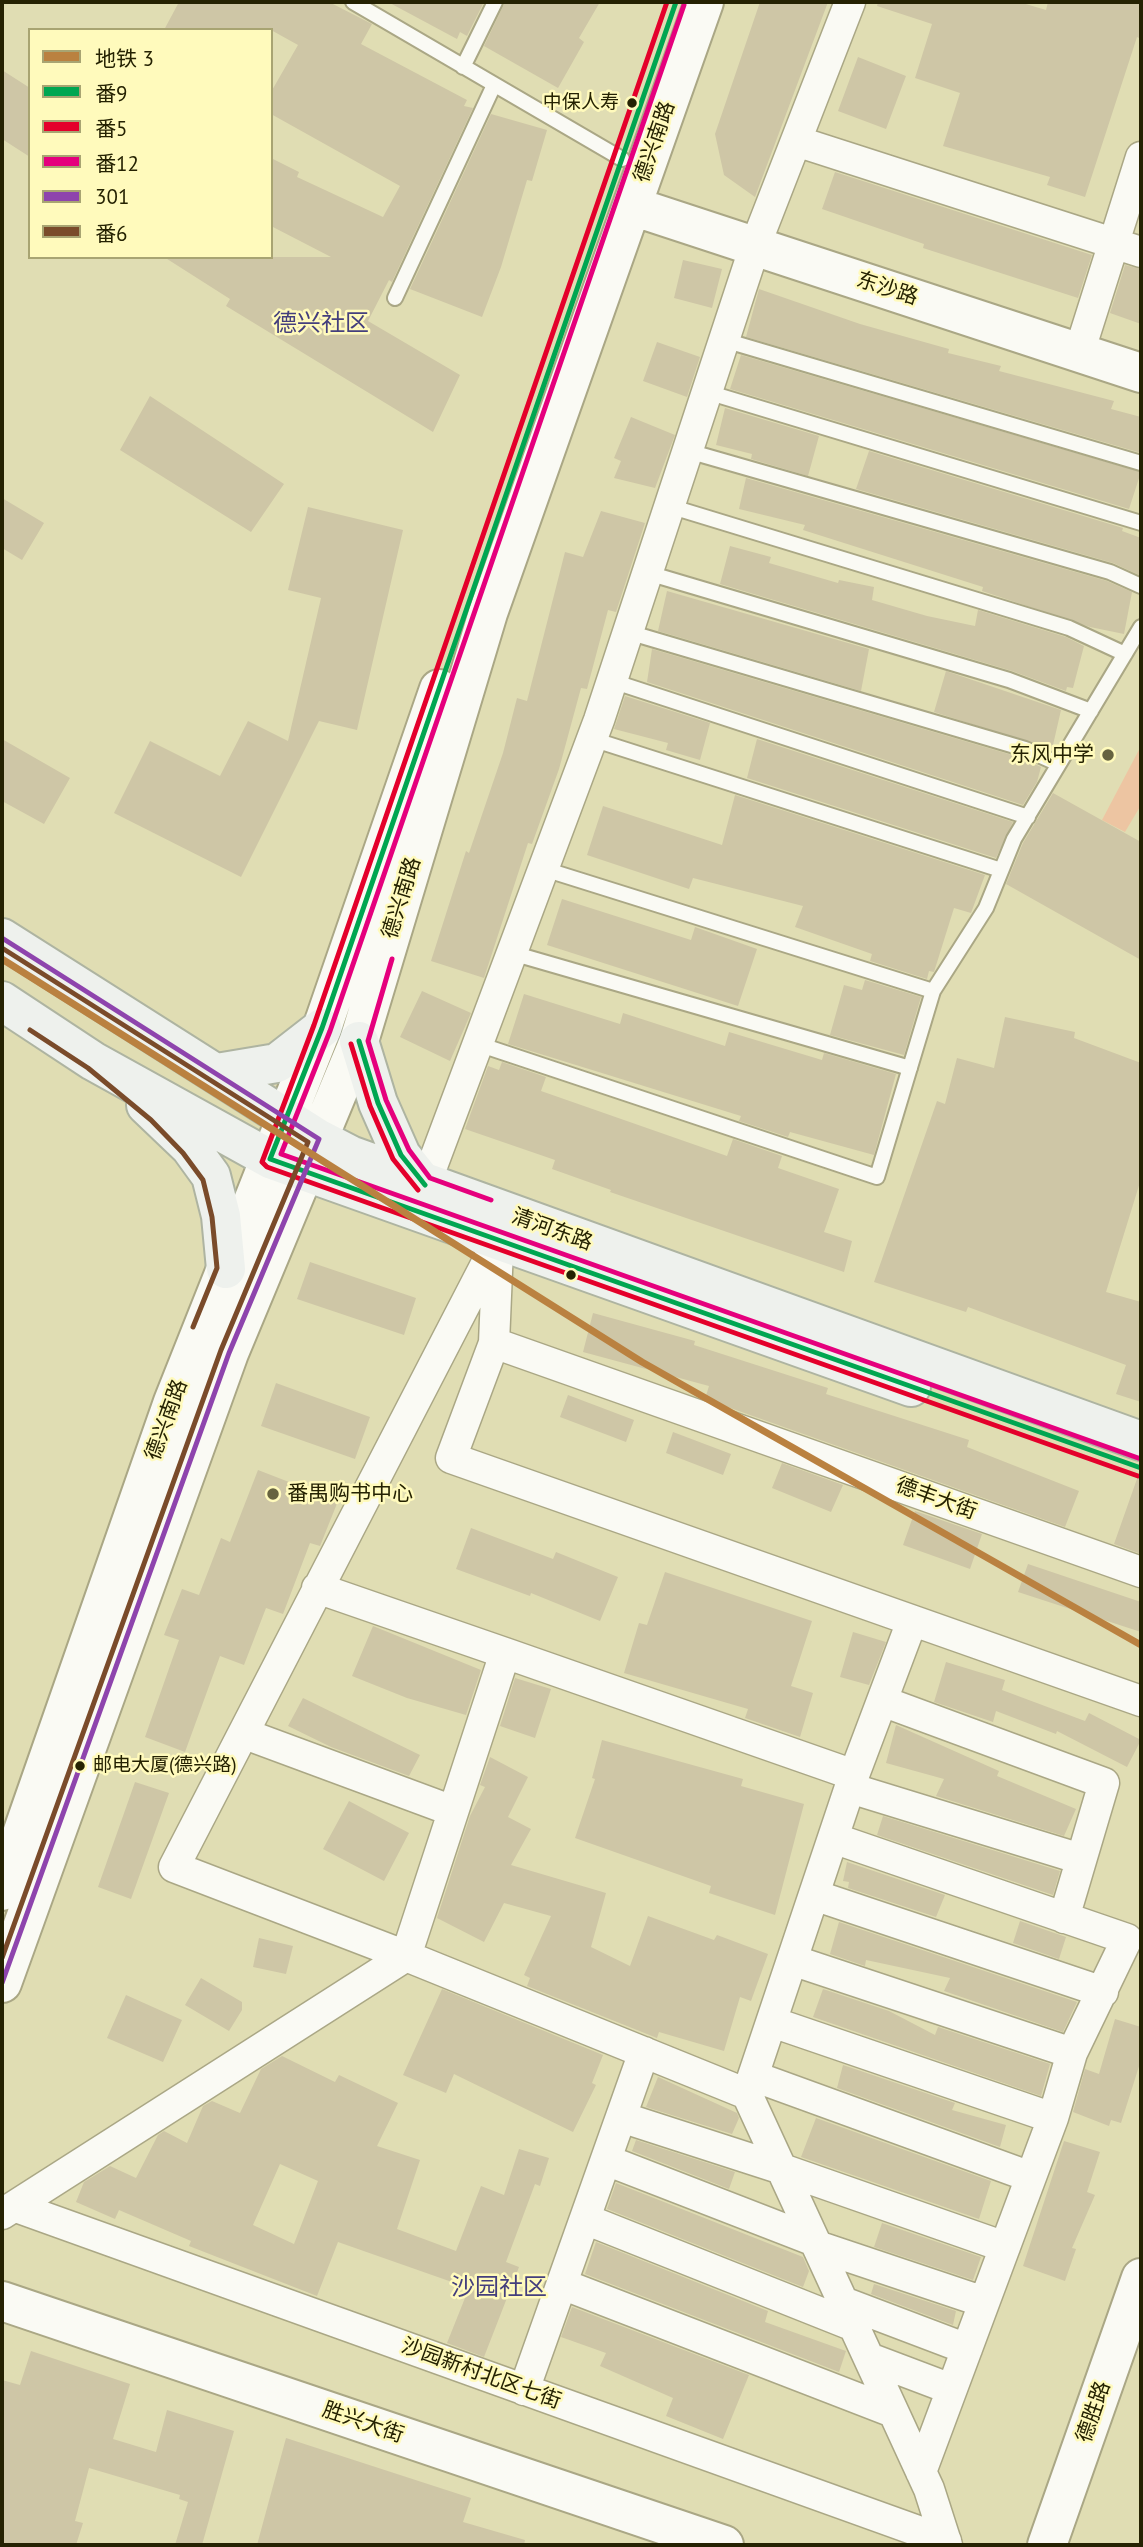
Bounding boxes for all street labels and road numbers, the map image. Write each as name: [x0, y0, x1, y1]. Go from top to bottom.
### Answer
street label: 德兴南路: [629, 98, 681, 186]
street label: 东沙路: [853, 267, 921, 311]
street label: 德兴南路: [378, 854, 426, 942]
street label: 清河东路: [508, 1204, 596, 1256]
street label: 德兴南路: [141, 1376, 193, 1464]
street label: 德丰大街: [892, 1473, 980, 1525]
street label: 沙园新村北区七街: [398, 2333, 564, 2415]
street label: 德胜路: [1072, 2378, 1116, 2446]
street label: 胜兴大街: [319, 2397, 407, 2449]

